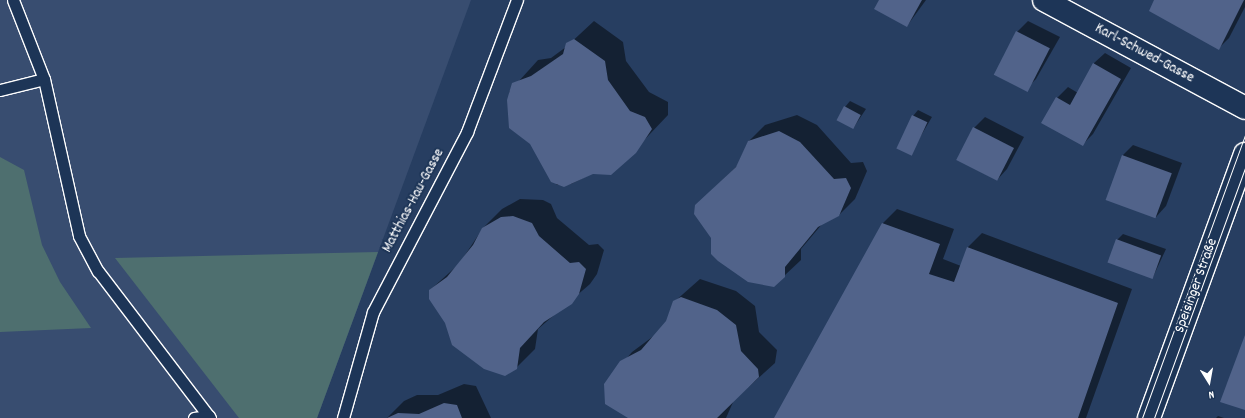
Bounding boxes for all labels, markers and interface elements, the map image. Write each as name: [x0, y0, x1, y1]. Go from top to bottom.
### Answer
street label: Karl-Schwed-Gasse: [1091, 20, 1197, 88]
street label: Matthias-Hau-Gasse: [379, 146, 449, 256]
street label: Speisinger Straße: [1172, 236, 1222, 336]
north arrow: [1189, 362, 1229, 402]
text: N: [1207, 385, 1215, 402]

